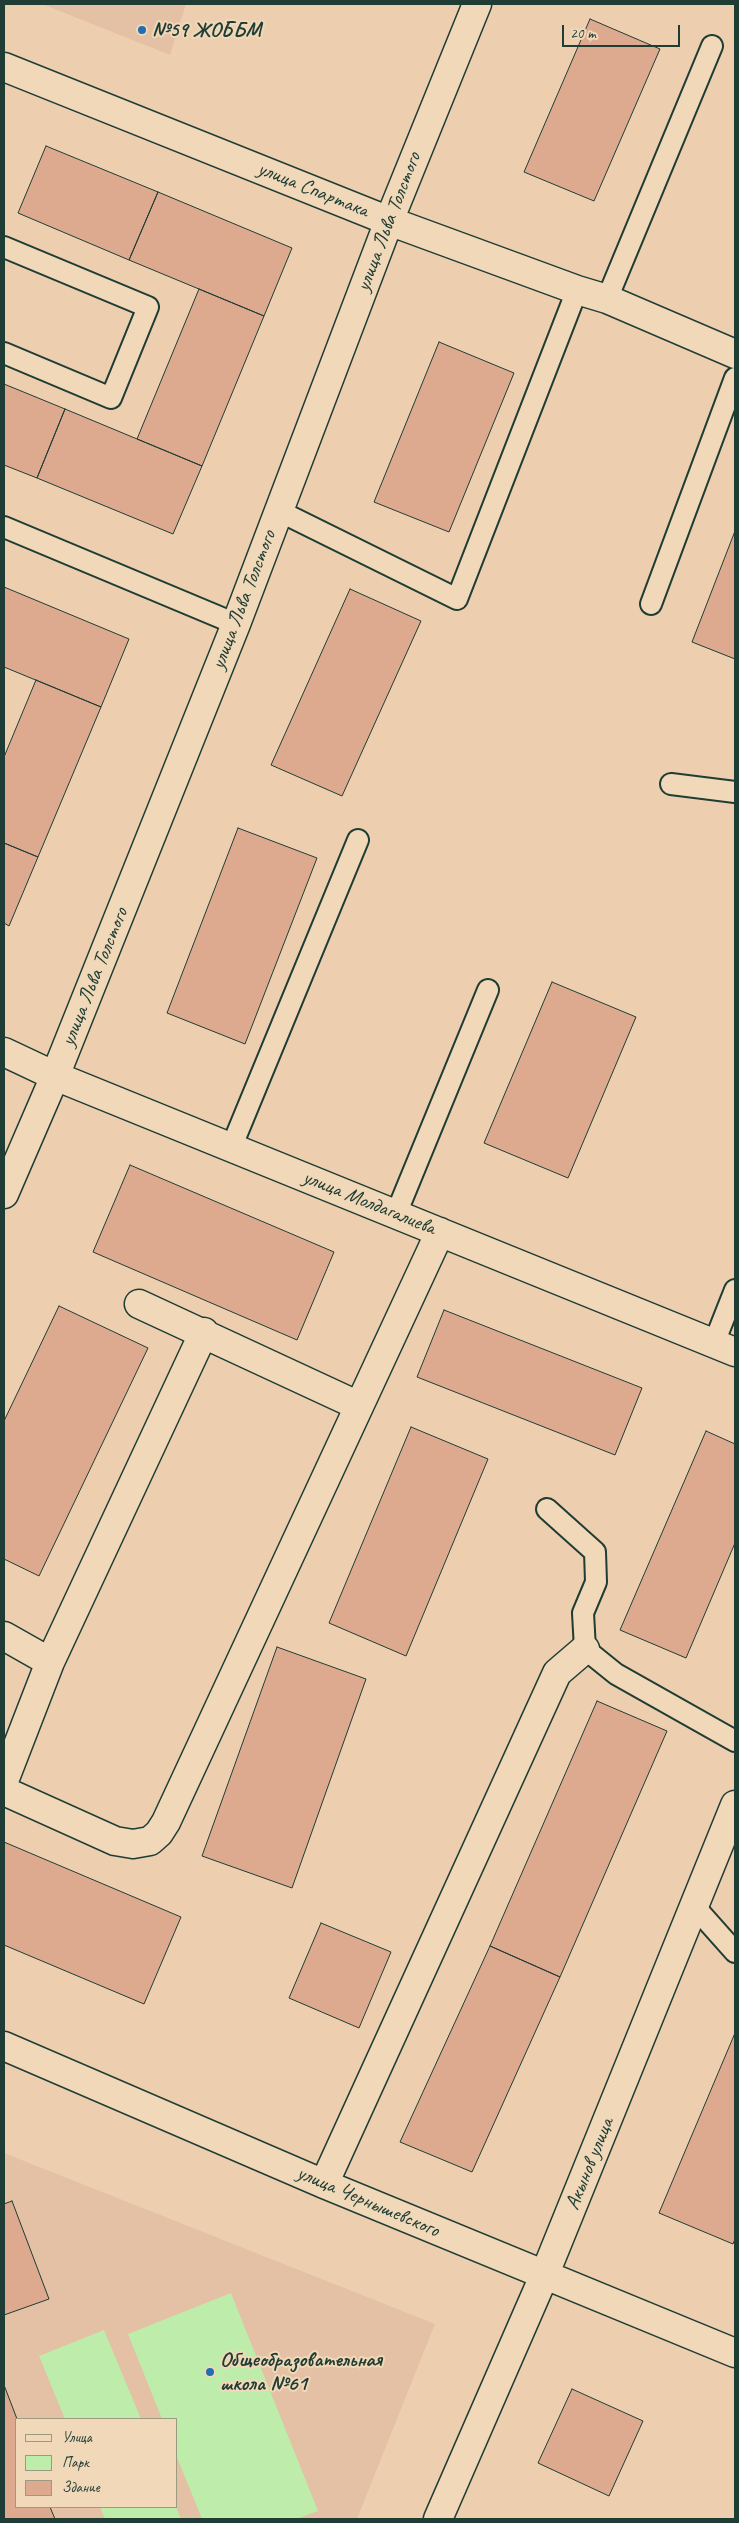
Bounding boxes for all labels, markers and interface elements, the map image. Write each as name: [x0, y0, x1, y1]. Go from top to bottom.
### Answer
scale bar: [564, 15, 682, 47]
place label: №59 ЖОББМ: [152, 17, 261, 43]
marker: №59 ЖОББМ: [136, 24, 148, 36]
text: 20 m: [570, 24, 596, 43]
street label: улица Льва Толстого: [351, 149, 427, 295]
street label: улица Спартака: [254, 156, 372, 224]
street label: улица Льва Толстого: [206, 527, 282, 673]
street label: улица Льва Толстого: [56, 904, 134, 1050]
street label: улица Молдагалиева: [299, 1165, 439, 1241]
street label: Акынов улица: [560, 2114, 620, 2214]
street label: улица Чернышевского: [293, 2161, 443, 2243]
place label: Общеобразовательная школа №61: [220, 2347, 382, 2397]
marker: Общеобразовательная школа №61: [204, 2366, 216, 2378]
legend: [15, 2418, 178, 2508]
text: Улица: [62, 2428, 92, 2447]
text: Парк: [62, 2453, 89, 2472]
text: Здание: [62, 2478, 100, 2497]

